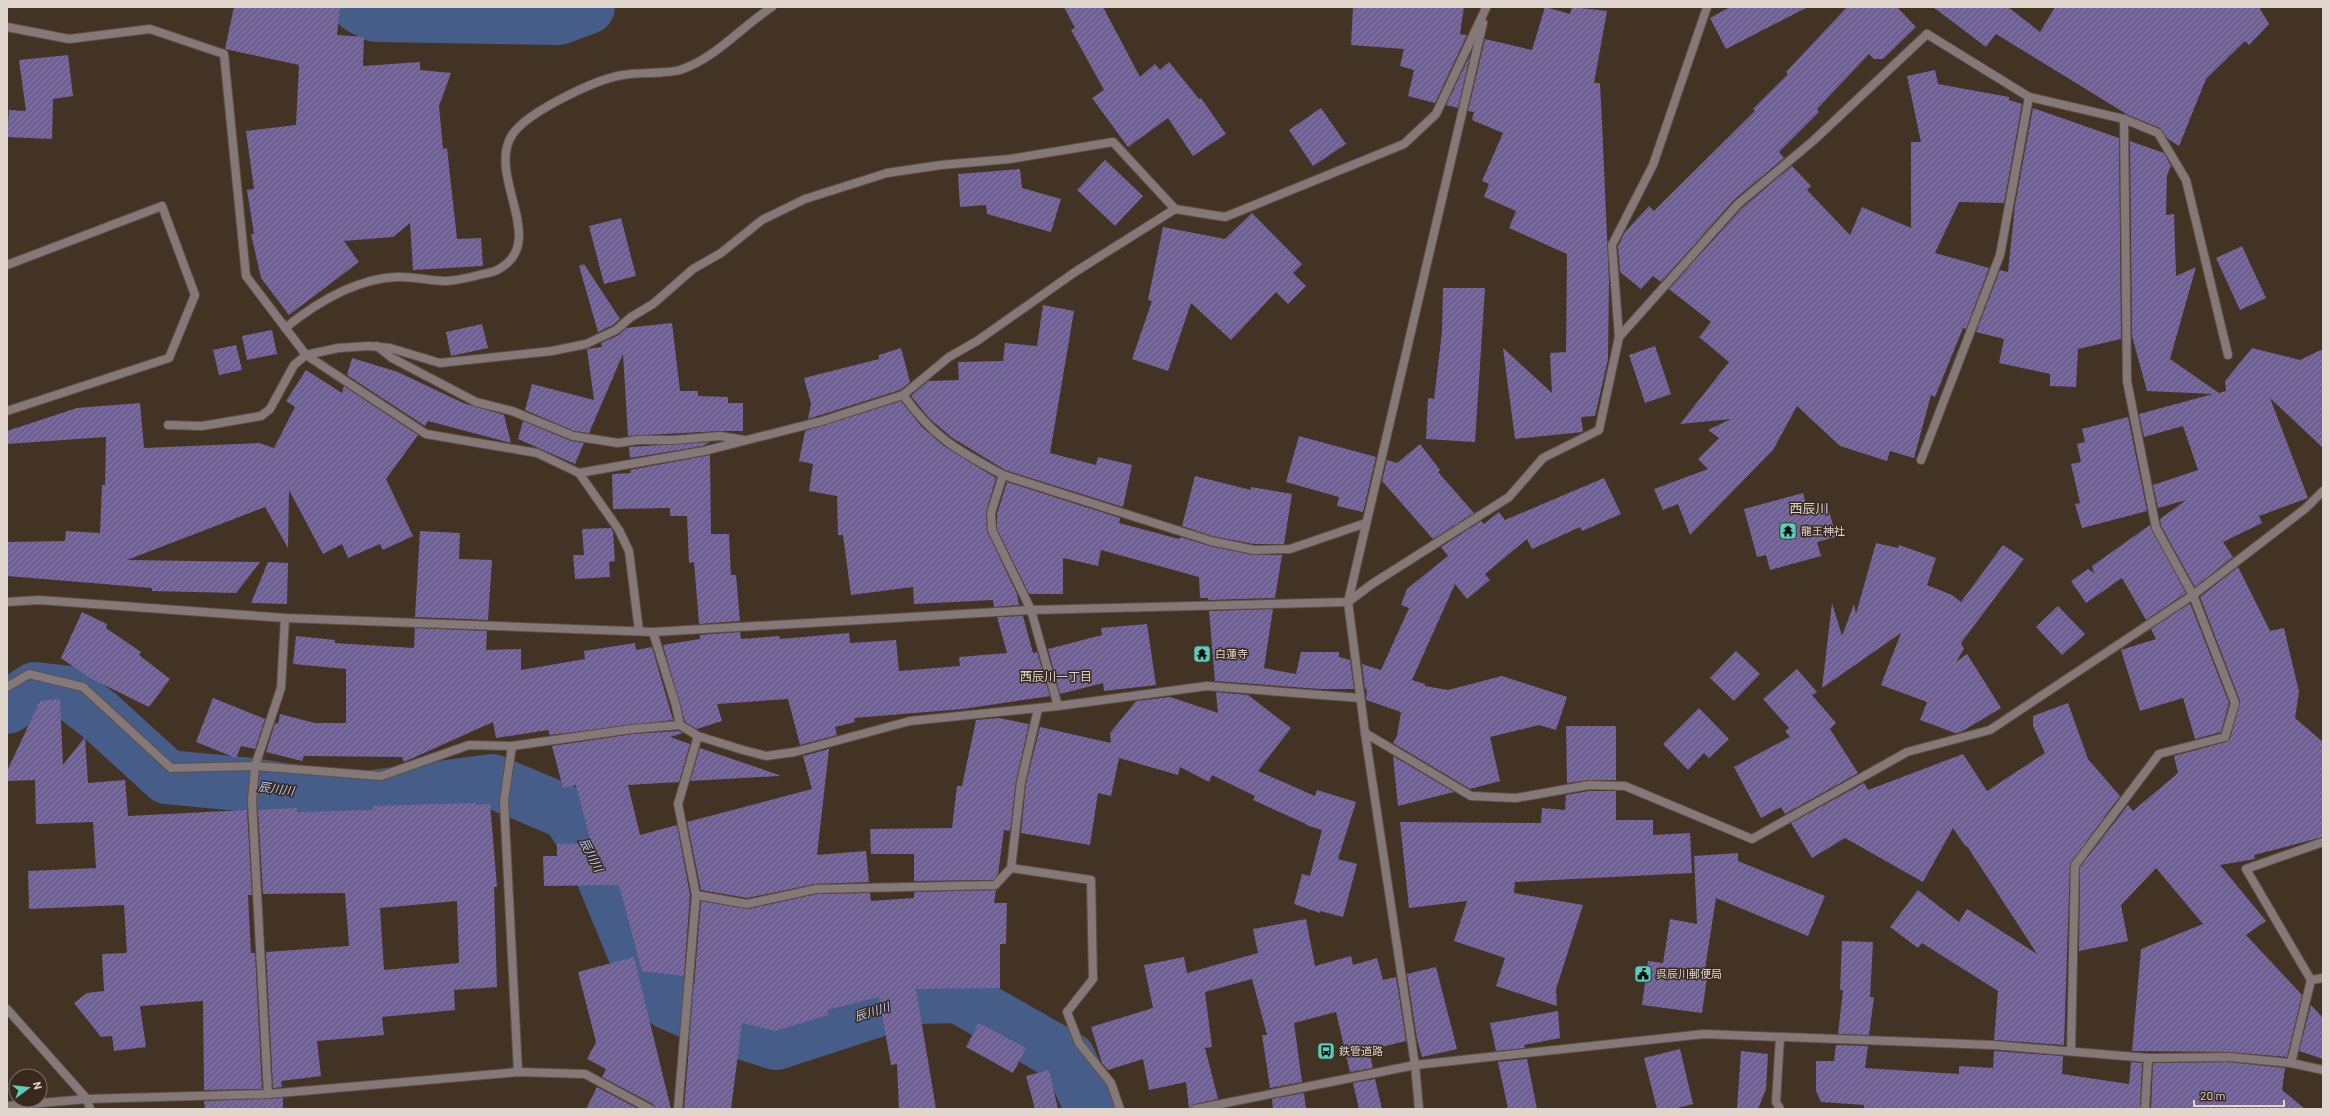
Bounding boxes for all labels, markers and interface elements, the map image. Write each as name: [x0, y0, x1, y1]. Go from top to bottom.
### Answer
district label: 西辰川: [1789, 500, 1829, 516]
temple icon: 龍王神社: [1778, 521, 1798, 541]
place label: 龍王神社: [1801, 524, 1845, 537]
temple icon: 白蓮寺: [1192, 644, 1212, 664]
place label: 白蓮寺: [1215, 647, 1248, 660]
district label: 西辰川一丁目: [1020, 669, 1092, 683]
water label: 辰川川: [257, 779, 297, 798]
water label: 辰川川: [577, 835, 607, 875]
public building icon: 呉辰川郵便局: [1633, 964, 1653, 984]
place label: 呉辰川郵便局: [1656, 967, 1722, 980]
water label: 辰川川: [852, 998, 893, 1023]
bus stop icon: 鉄管道路: [1316, 1041, 1336, 1061]
place label: 鉄管道路: [1339, 1044, 1383, 1057]
north arrow: [8, 1068, 48, 1108]
text: N: [31, 1080, 45, 1091]
scale bar: [2194, 1082, 2284, 1108]
text: 20 m: [2200, 1088, 2226, 1102]

